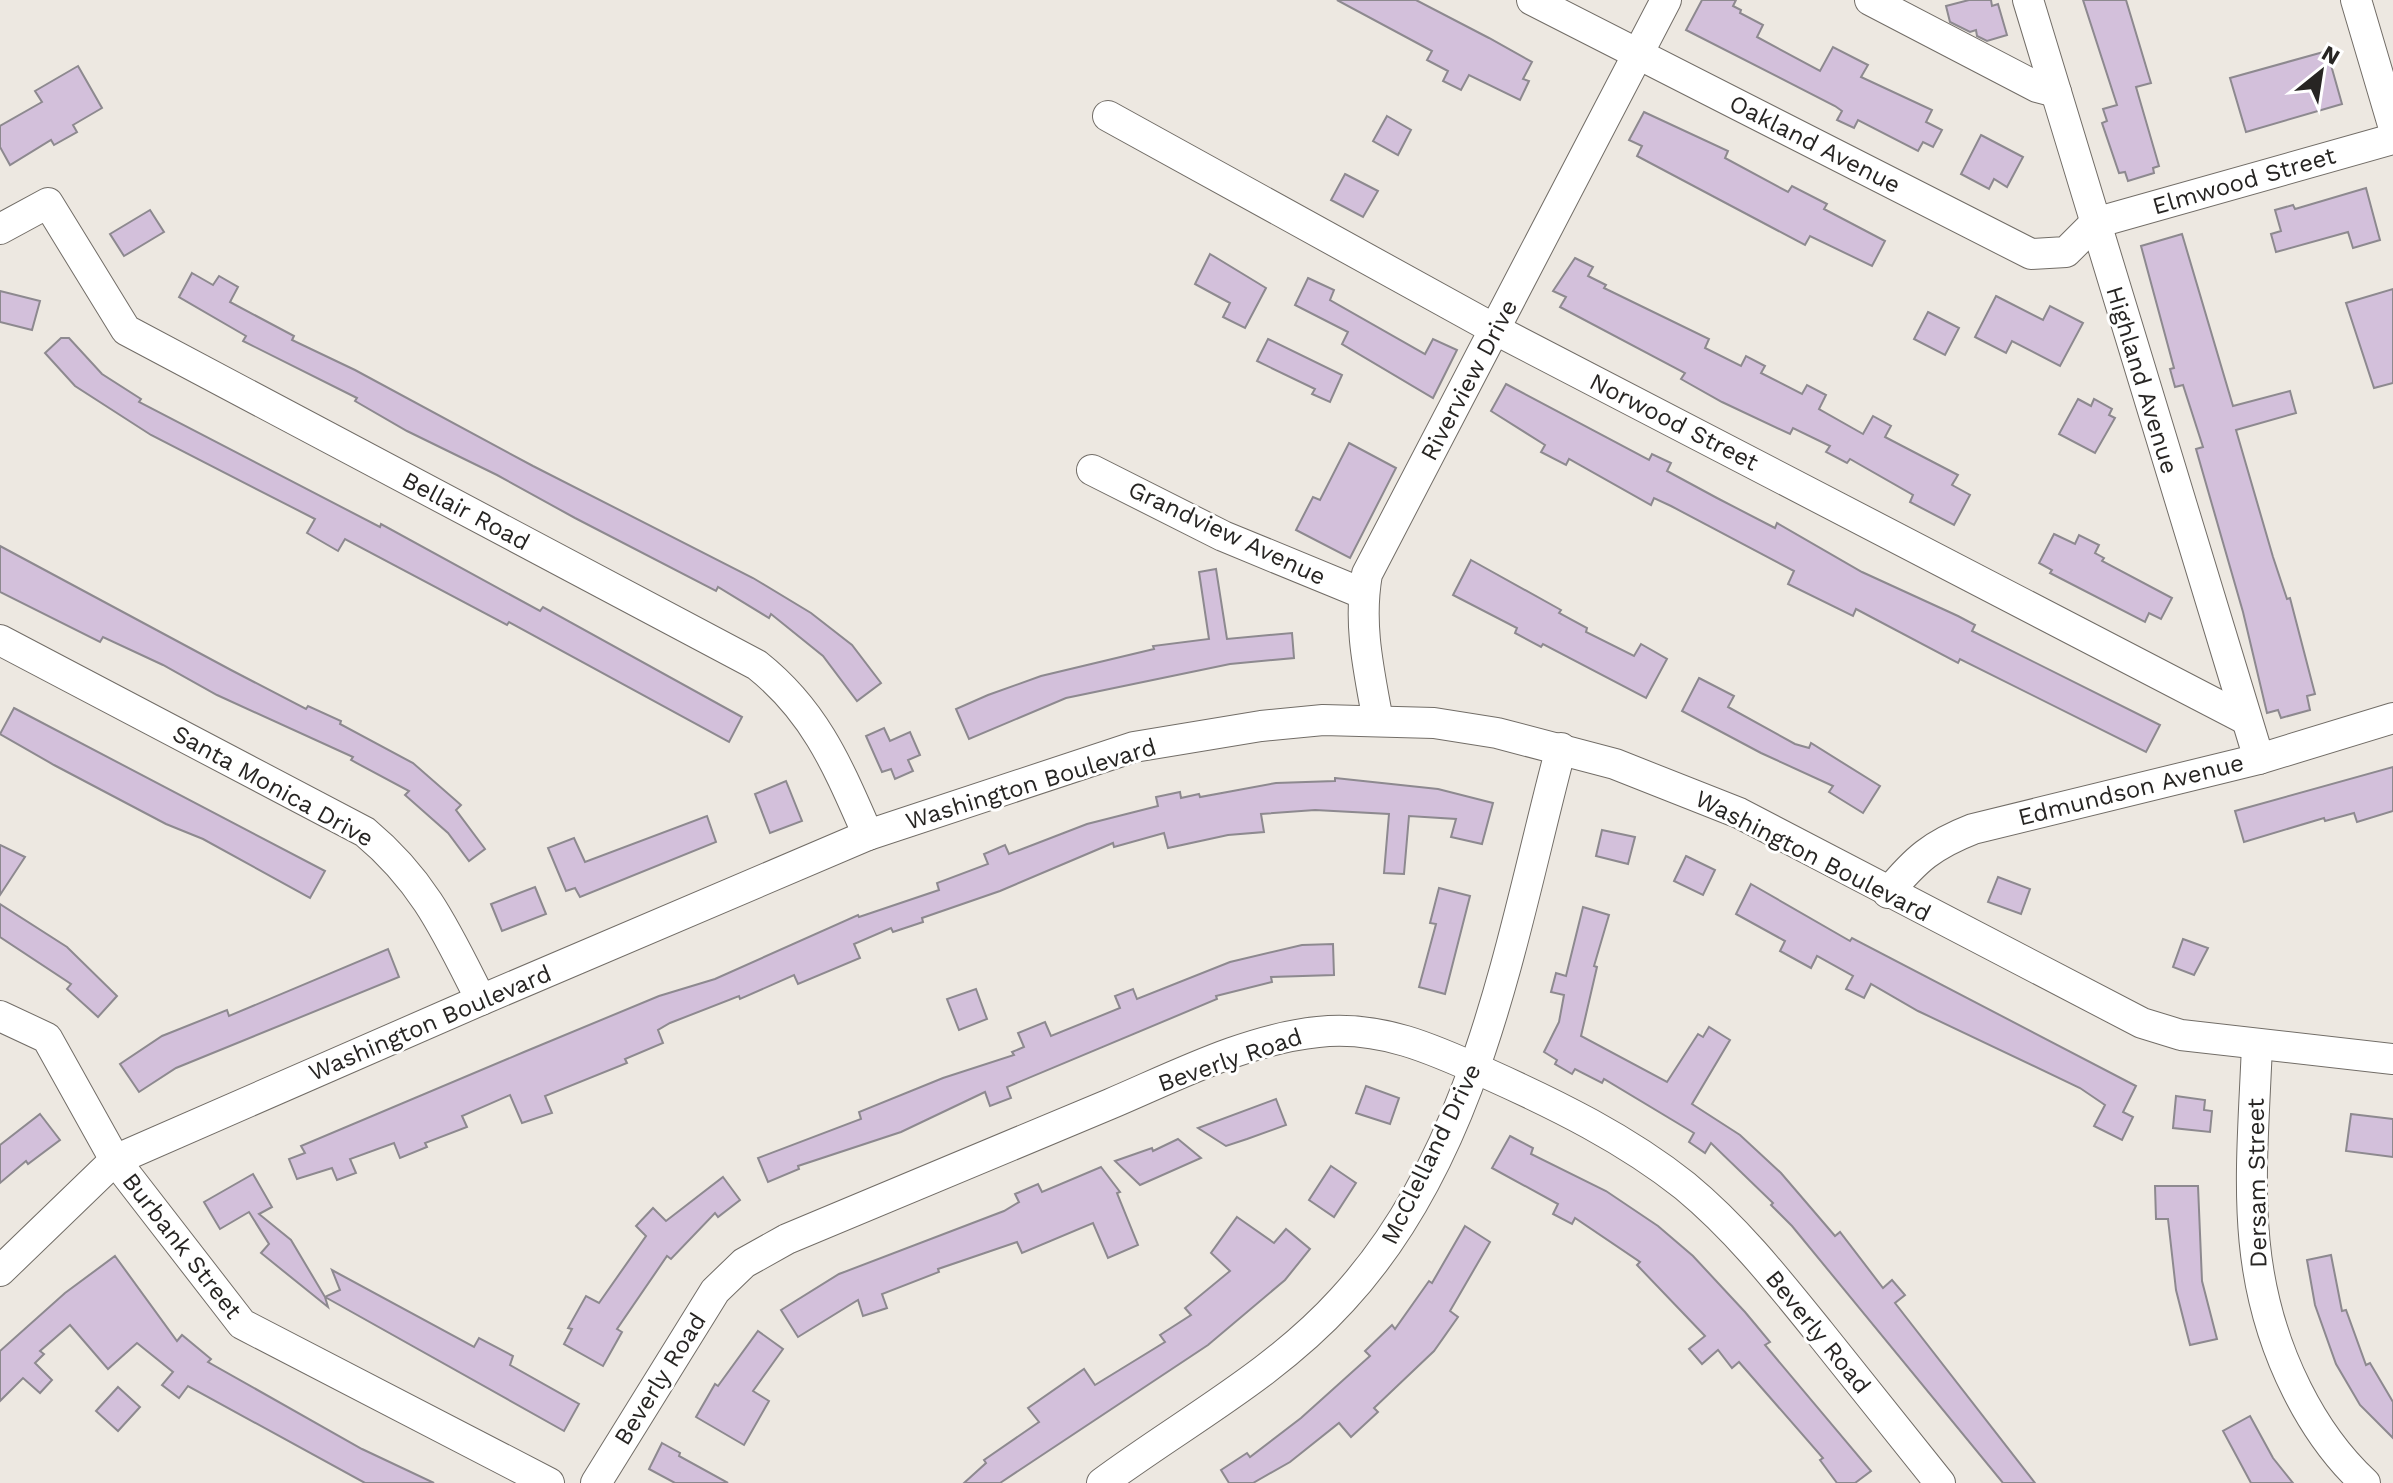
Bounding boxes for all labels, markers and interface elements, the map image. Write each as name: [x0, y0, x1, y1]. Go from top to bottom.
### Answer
north arrow: [2281, 32, 2361, 112]
text: N: [2317, 40, 2344, 70]
street label: Oakland Avenue: [1725, 89, 1905, 199]
street label: Elmwood Street: [2149, 141, 2339, 221]
street label: Highland Avenue: [2100, 283, 2184, 477]
street label: Riverview Drive: [1415, 295, 1523, 465]
street label: Norwood Street: [1585, 367, 1763, 477]
street label: Bellair Road: [398, 466, 534, 556]
street label: Grandview Avenue: [1124, 475, 1330, 591]
street label: Santa Monica Drive: [168, 719, 378, 853]
street label: Washington Boulevard: [902, 733, 1160, 835]
street label: Edmundson Avenue: [2015, 748, 2247, 832]
street label: Washington Boulevard: [1691, 784, 1935, 928]
street label: Washington Boulevard: [305, 959, 555, 1087]
street label: Beverly Road: [1154, 1022, 1306, 1098]
street label: McClelland Drive: [1375, 1059, 1487, 1249]
street label: Dersam Street: [2242, 1098, 2272, 1268]
street label: Burbank Street: [116, 1168, 248, 1324]
street label: Beverly Road: [1760, 1265, 1876, 1399]
street label: Beverly Road: [608, 1308, 712, 1450]

